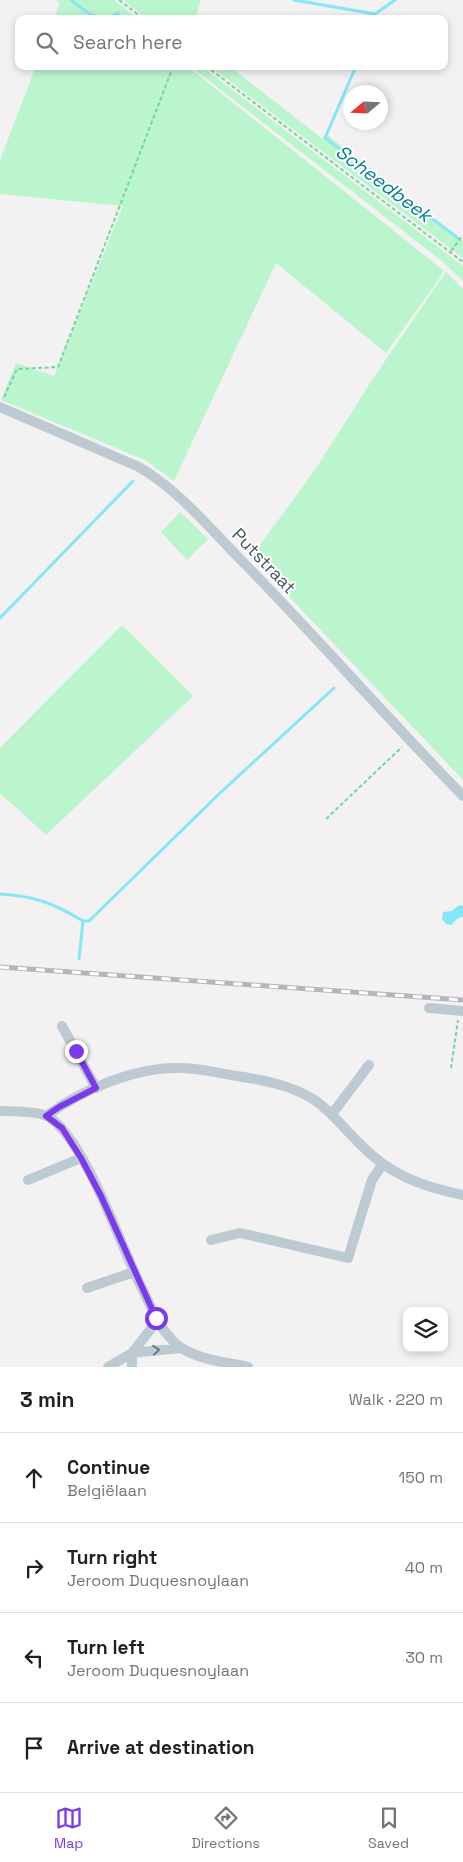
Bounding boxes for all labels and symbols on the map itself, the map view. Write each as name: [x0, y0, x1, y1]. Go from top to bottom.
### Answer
north arrow: [343, 85, 388, 130]
water label: Scheedbeek: [331, 139, 439, 229]
street label: Putstraat: [227, 523, 301, 598]
route end: [65, 1040, 88, 1063]
route start: [145, 1307, 168, 1330]
one-way arrow: [153, 1345, 161, 1356]

